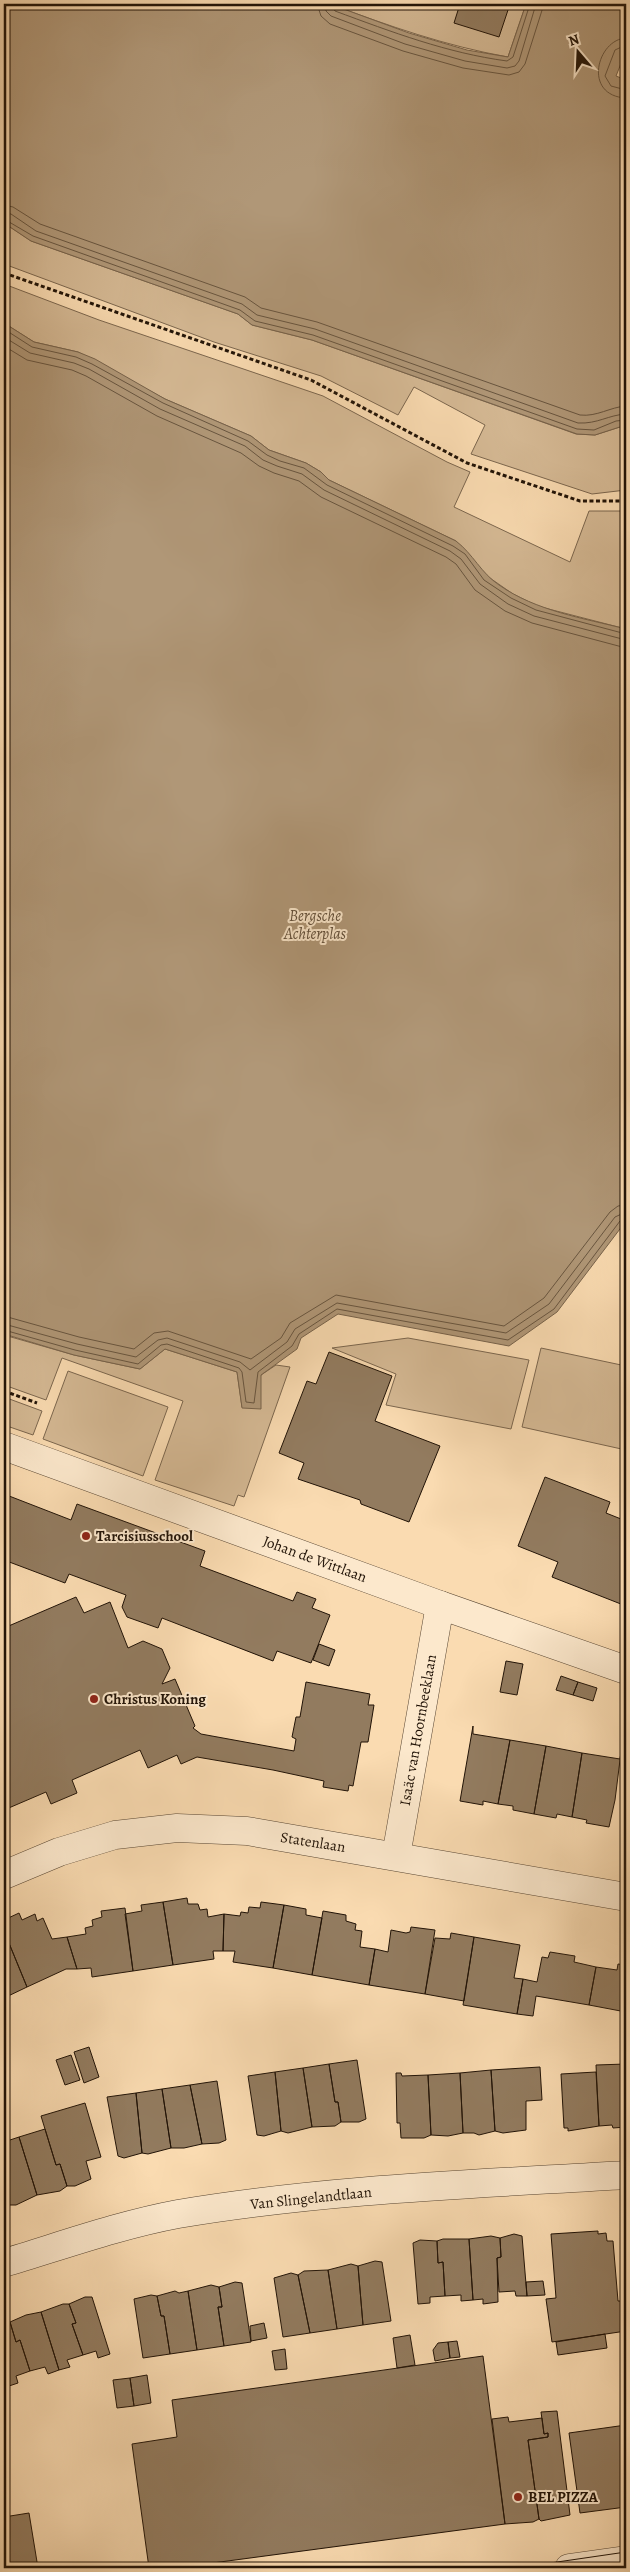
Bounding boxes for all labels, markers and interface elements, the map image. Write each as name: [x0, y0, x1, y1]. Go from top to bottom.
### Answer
north arrow: [552, 28, 602, 78]
text: N: [566, 30, 582, 51]
water label: Bergsche Achterplas: [283, 905, 347, 945]
place label: Tarcisiusschool: [96, 1526, 193, 1546]
marker: Tarcisiusschool: [80, 1530, 92, 1542]
street label: Johan de Wittlaan: [260, 1531, 370, 1587]
street label: Isaäc van Hoornbeeklaan: [395, 1653, 441, 1807]
place label: Christus Koning: [104, 1689, 206, 1709]
marker: Christus Koning: [88, 1693, 100, 1705]
street label: Statenlaan: [279, 1827, 347, 1857]
street label: Van Slingelandtlaan: [248, 2182, 373, 2214]
place label: BEL PIZZA: [528, 2487, 598, 2507]
marker: BEL PIZZA: [512, 2491, 524, 2503]

